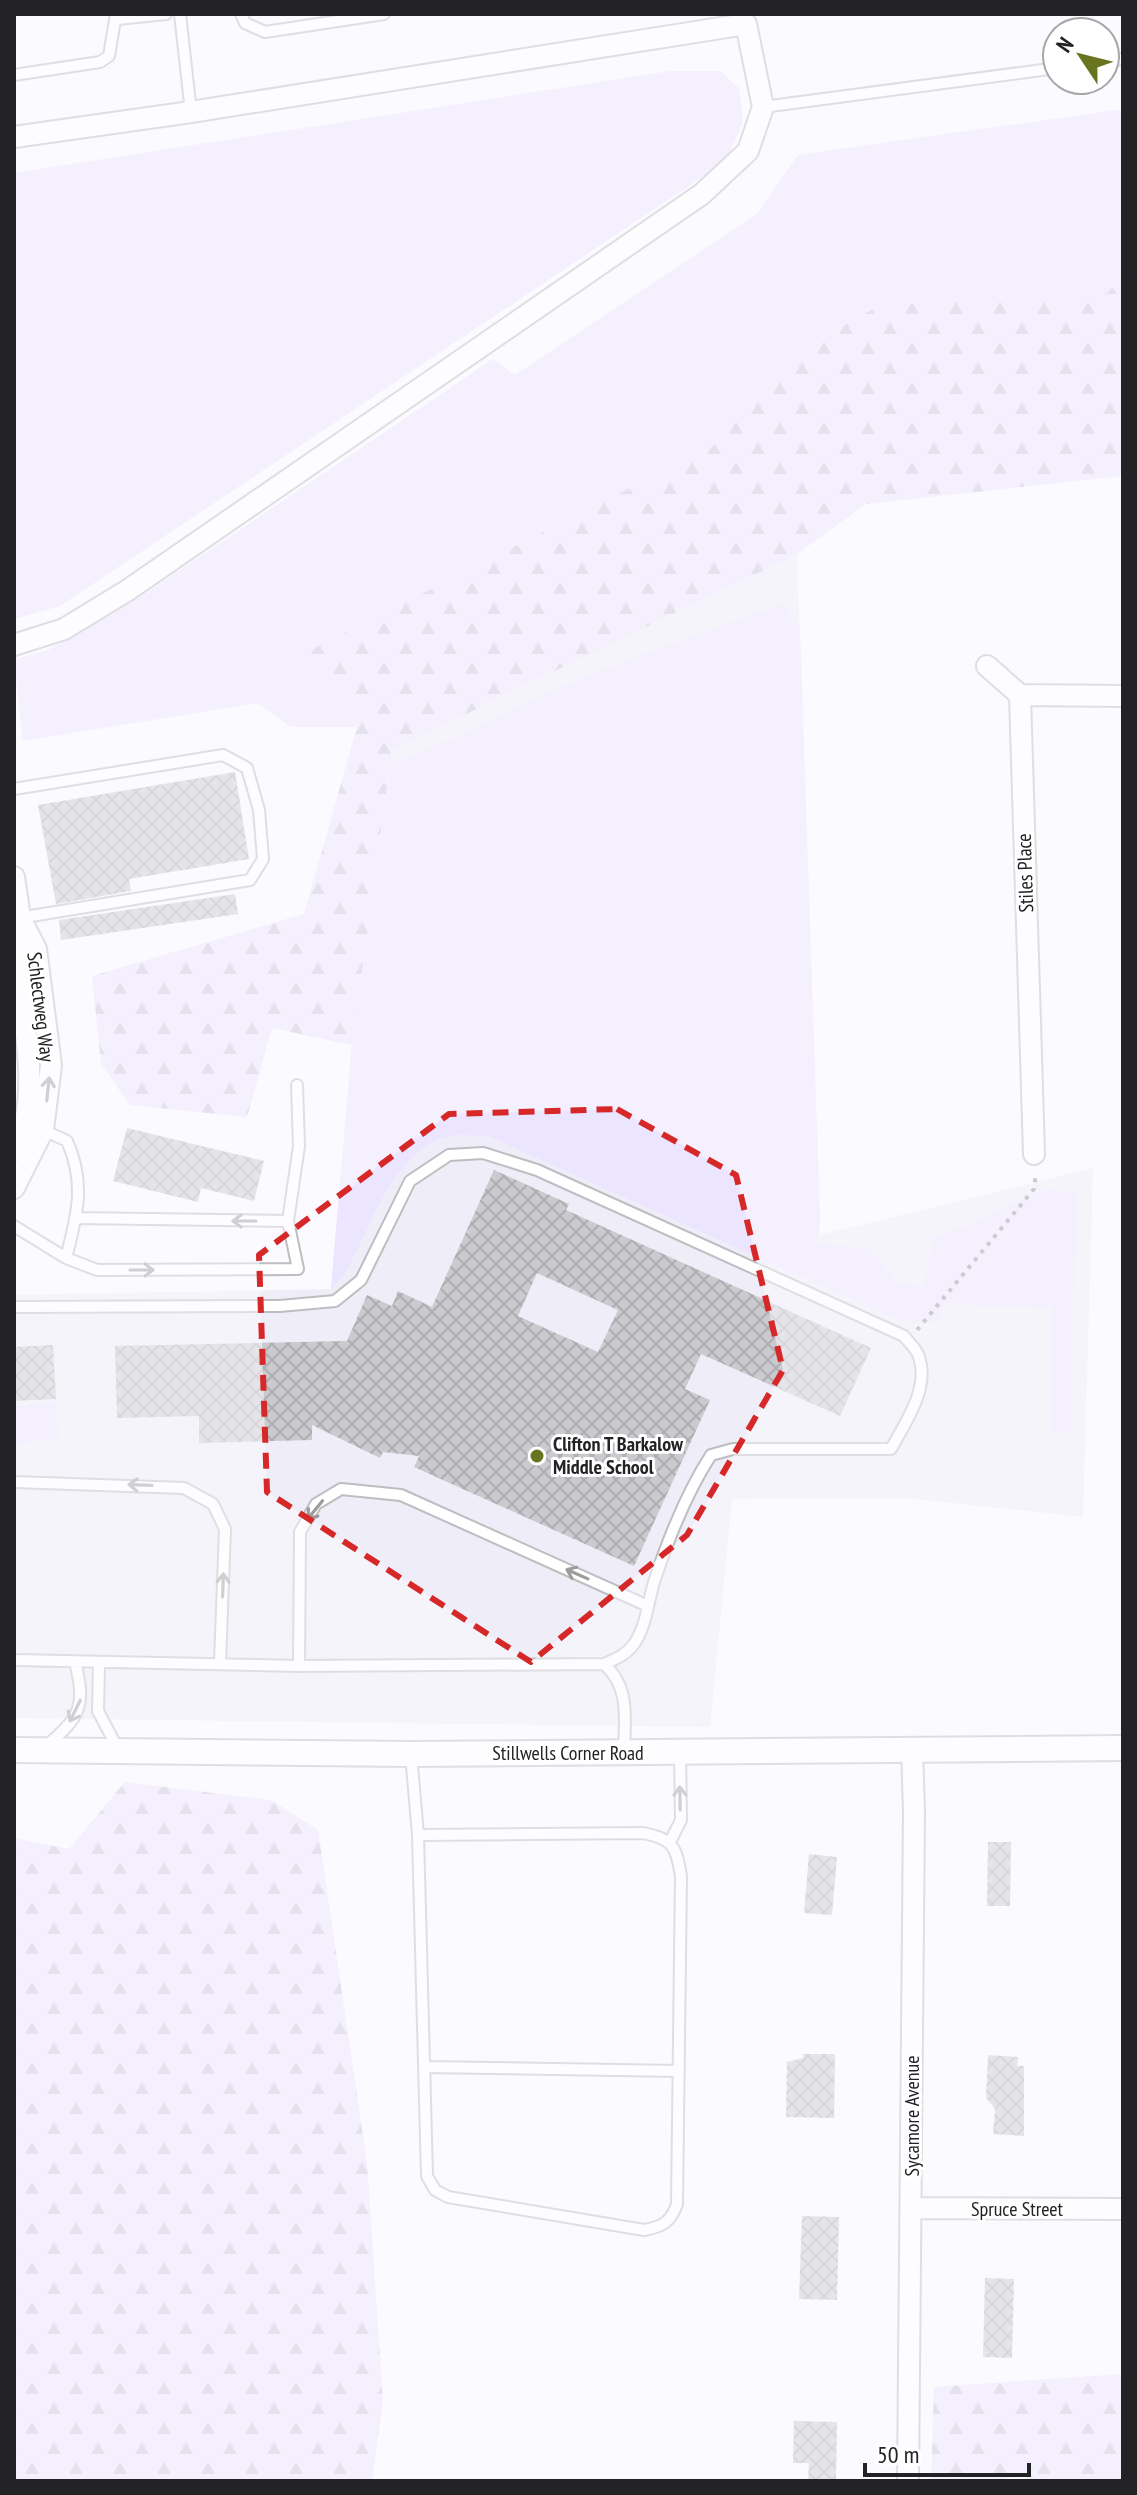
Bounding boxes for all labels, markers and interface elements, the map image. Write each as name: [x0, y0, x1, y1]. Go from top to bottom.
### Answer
north arrow: [1041, 16, 1121, 96]
text: N: [1050, 32, 1079, 57]
street label: Stiles Place: [1011, 833, 1039, 913]
street label: Schlectweg Way: [21, 951, 61, 1064]
one-way arrow: [40, 1076, 55, 1103]
one-way arrow: [231, 1213, 258, 1229]
one-way arrow: [128, 1262, 155, 1278]
place label: Clifton T Barkalow Middle School: [553, 1431, 684, 1480]
marker: Clifton T Barkalow Middle School: [528, 1447, 546, 1465]
one-way arrow: [127, 1477, 154, 1492]
one-way arrow: [306, 1499, 324, 1520]
one-way arrow: [565, 1566, 590, 1581]
one-way arrow: [215, 1572, 230, 1599]
one-way arrow: [67, 1699, 82, 1723]
street label: Stillwells Corner Road: [492, 1740, 644, 1766]
one-way arrow: [673, 1785, 688, 1812]
street label: Sycamore Avenue: [899, 2056, 925, 2176]
street label: Spruce Street: [971, 2196, 1064, 2222]
scale bar: [865, 2427, 1029, 2477]
text: 50 m: [877, 2439, 919, 2470]

